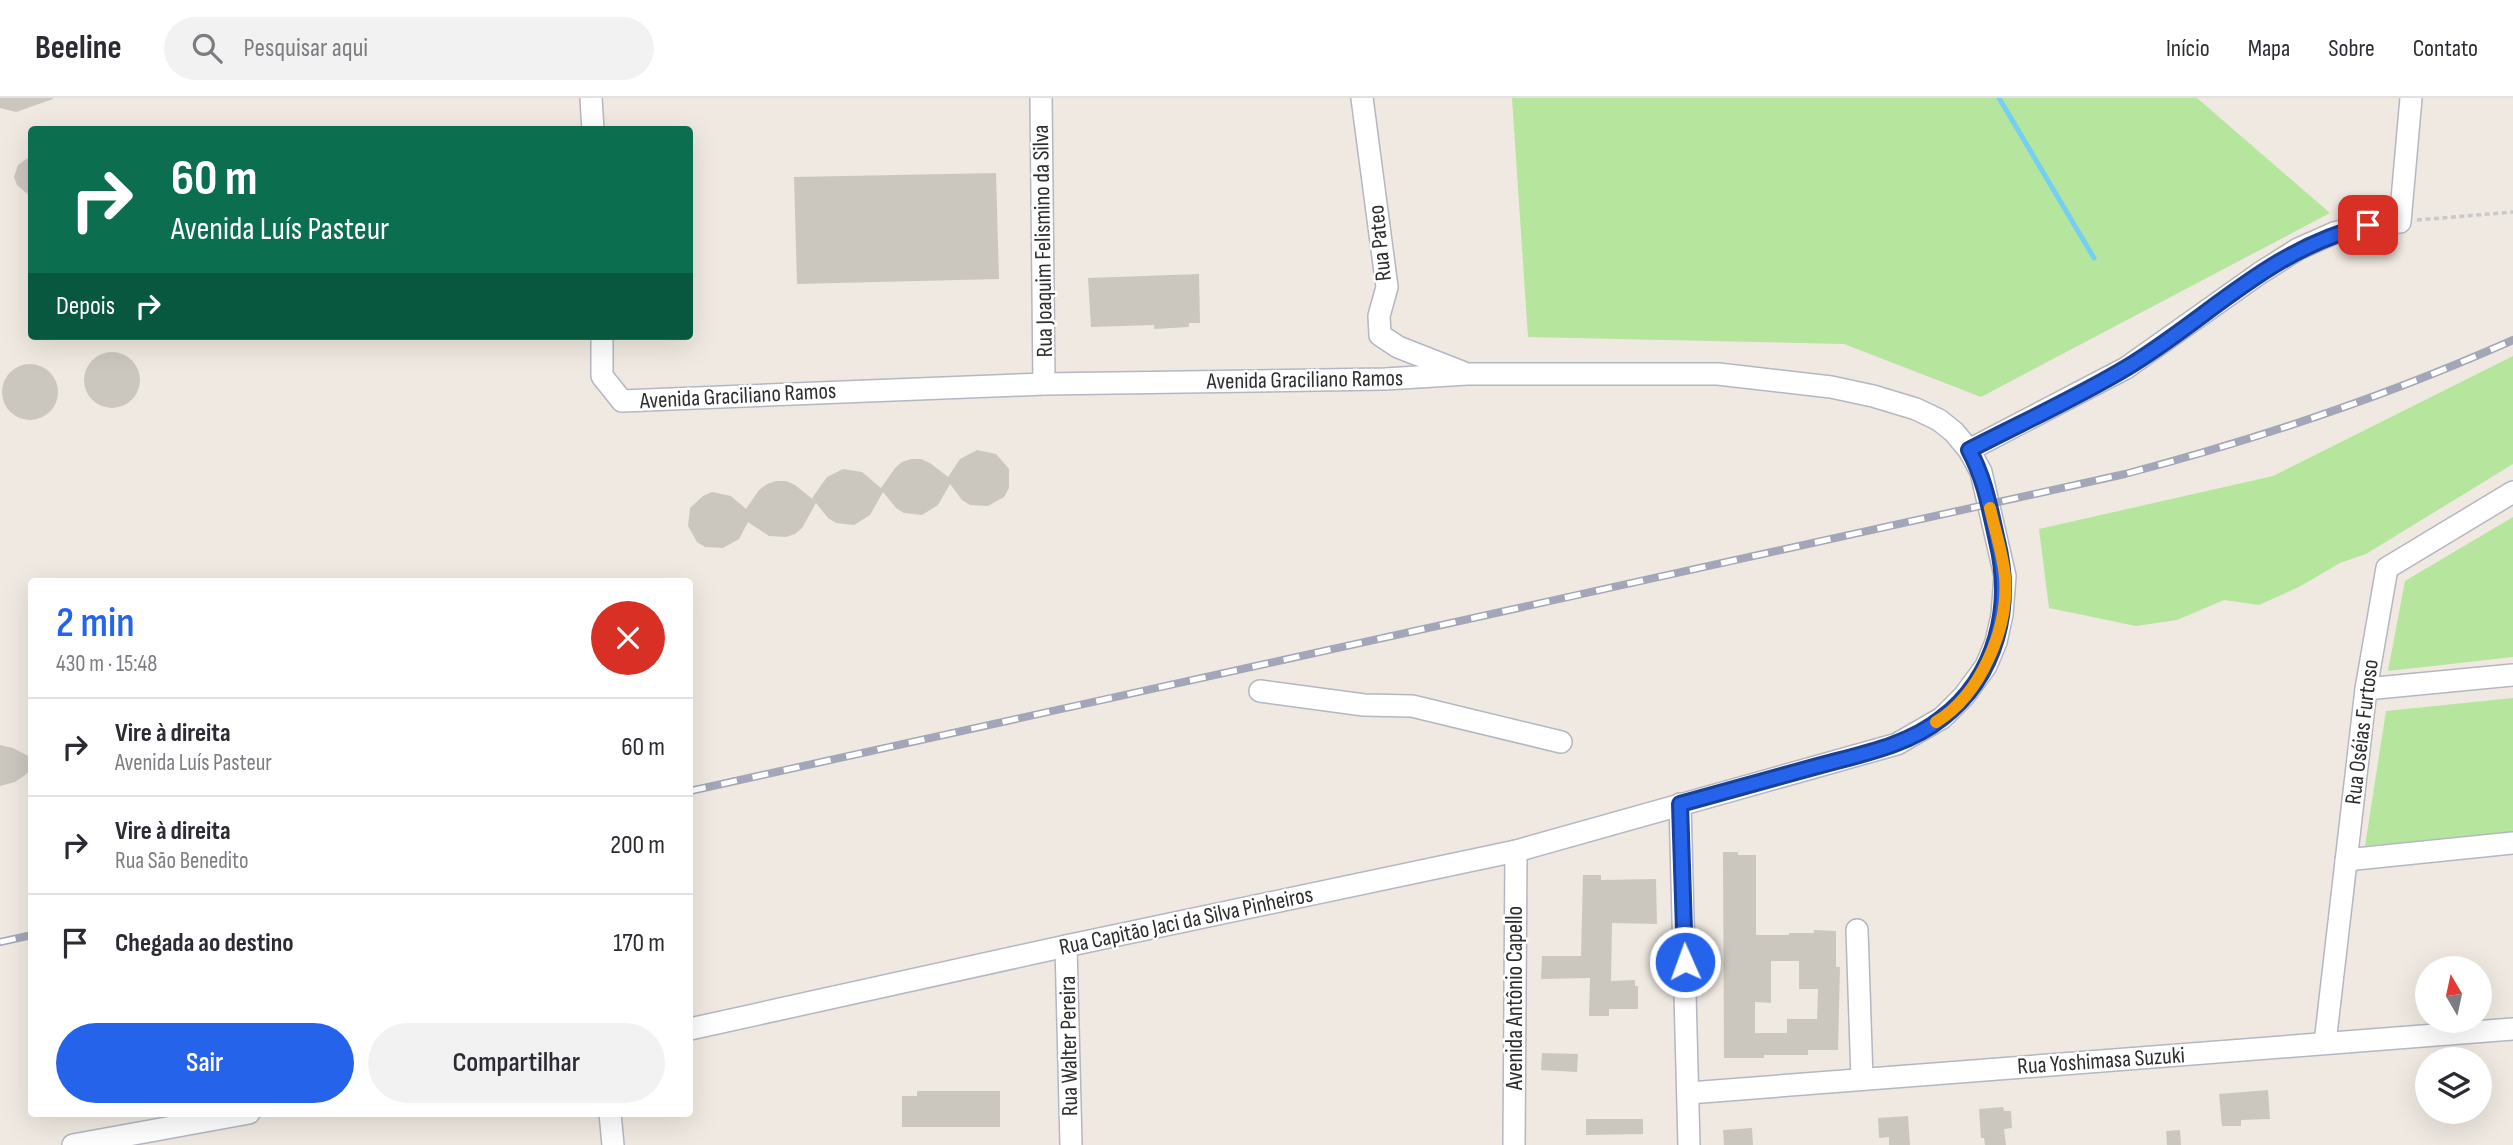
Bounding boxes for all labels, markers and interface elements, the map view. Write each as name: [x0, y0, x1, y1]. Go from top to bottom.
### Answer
search box: [164, 17, 654, 80]
text: Beeline: [35, 28, 122, 68]
icon: search: [188, 29, 226, 67]
text: Pesquisar aqui: [244, 33, 368, 64]
text: Início: [2166, 34, 2210, 63]
text: Mapa: [2248, 34, 2290, 63]
text: Sobre: [2328, 34, 2375, 63]
text: Contato: [2413, 34, 2478, 63]
street label: Rua Joaquim Felismino da Silva: [1027, 124, 1059, 358]
text: 60 m: [171, 150, 258, 209]
icon: right: [56, 154, 147, 245]
pin: [2338, 195, 2398, 255]
street label: Rua Pateo: [1362, 203, 1398, 283]
icon: arrive: [2349, 206, 2387, 244]
text: Avenida Luís Pasteur: [171, 210, 389, 249]
icon: right: [129, 287, 167, 325]
text: Depois: [56, 291, 115, 322]
street label: Avenida Graciliano Ramos: [1205, 364, 1404, 396]
street label: Avenida Graciliano Ramos: [638, 377, 837, 415]
text: 2 min: [56, 598, 135, 649]
button: close: [591, 601, 665, 675]
text: 430 m · 15:48: [56, 650, 157, 678]
street label: Rua Oséias Furtoso: [2339, 658, 2385, 806]
text: Vire à direita: [115, 718, 231, 749]
icon: right: [56, 728, 94, 766]
text: 60 m: [621, 732, 665, 763]
text: Avenida Luís Pasteur: [115, 749, 272, 777]
text: Vire à direita: [115, 816, 231, 847]
icon: right: [56, 826, 94, 864]
text: 200 m: [610, 830, 665, 861]
text: Rua São Benedito: [115, 847, 248, 875]
street label: Rua Capitão Jaci da Silva Pinheiros: [1057, 880, 1315, 962]
street label: Avenida Antônio Capello: [1501, 906, 1529, 1091]
icon: arrive: [56, 924, 94, 962]
position arrow: [1648, 925, 1722, 999]
text: Chegada ao destino: [115, 928, 294, 959]
text: 170 m: [613, 928, 665, 959]
north arrow: [2415, 956, 2492, 1032]
map controls: [2415, 956, 2492, 1124]
street label: Rua Walter Pereira: [1054, 976, 1084, 1116]
button: Sair: [56, 1023, 354, 1103]
button: Compartilhar: [368, 1023, 665, 1103]
street label: Rua Yoshimasa Suzuki: [2016, 1041, 2186, 1081]
button: layers: [2415, 1047, 2492, 1124]

